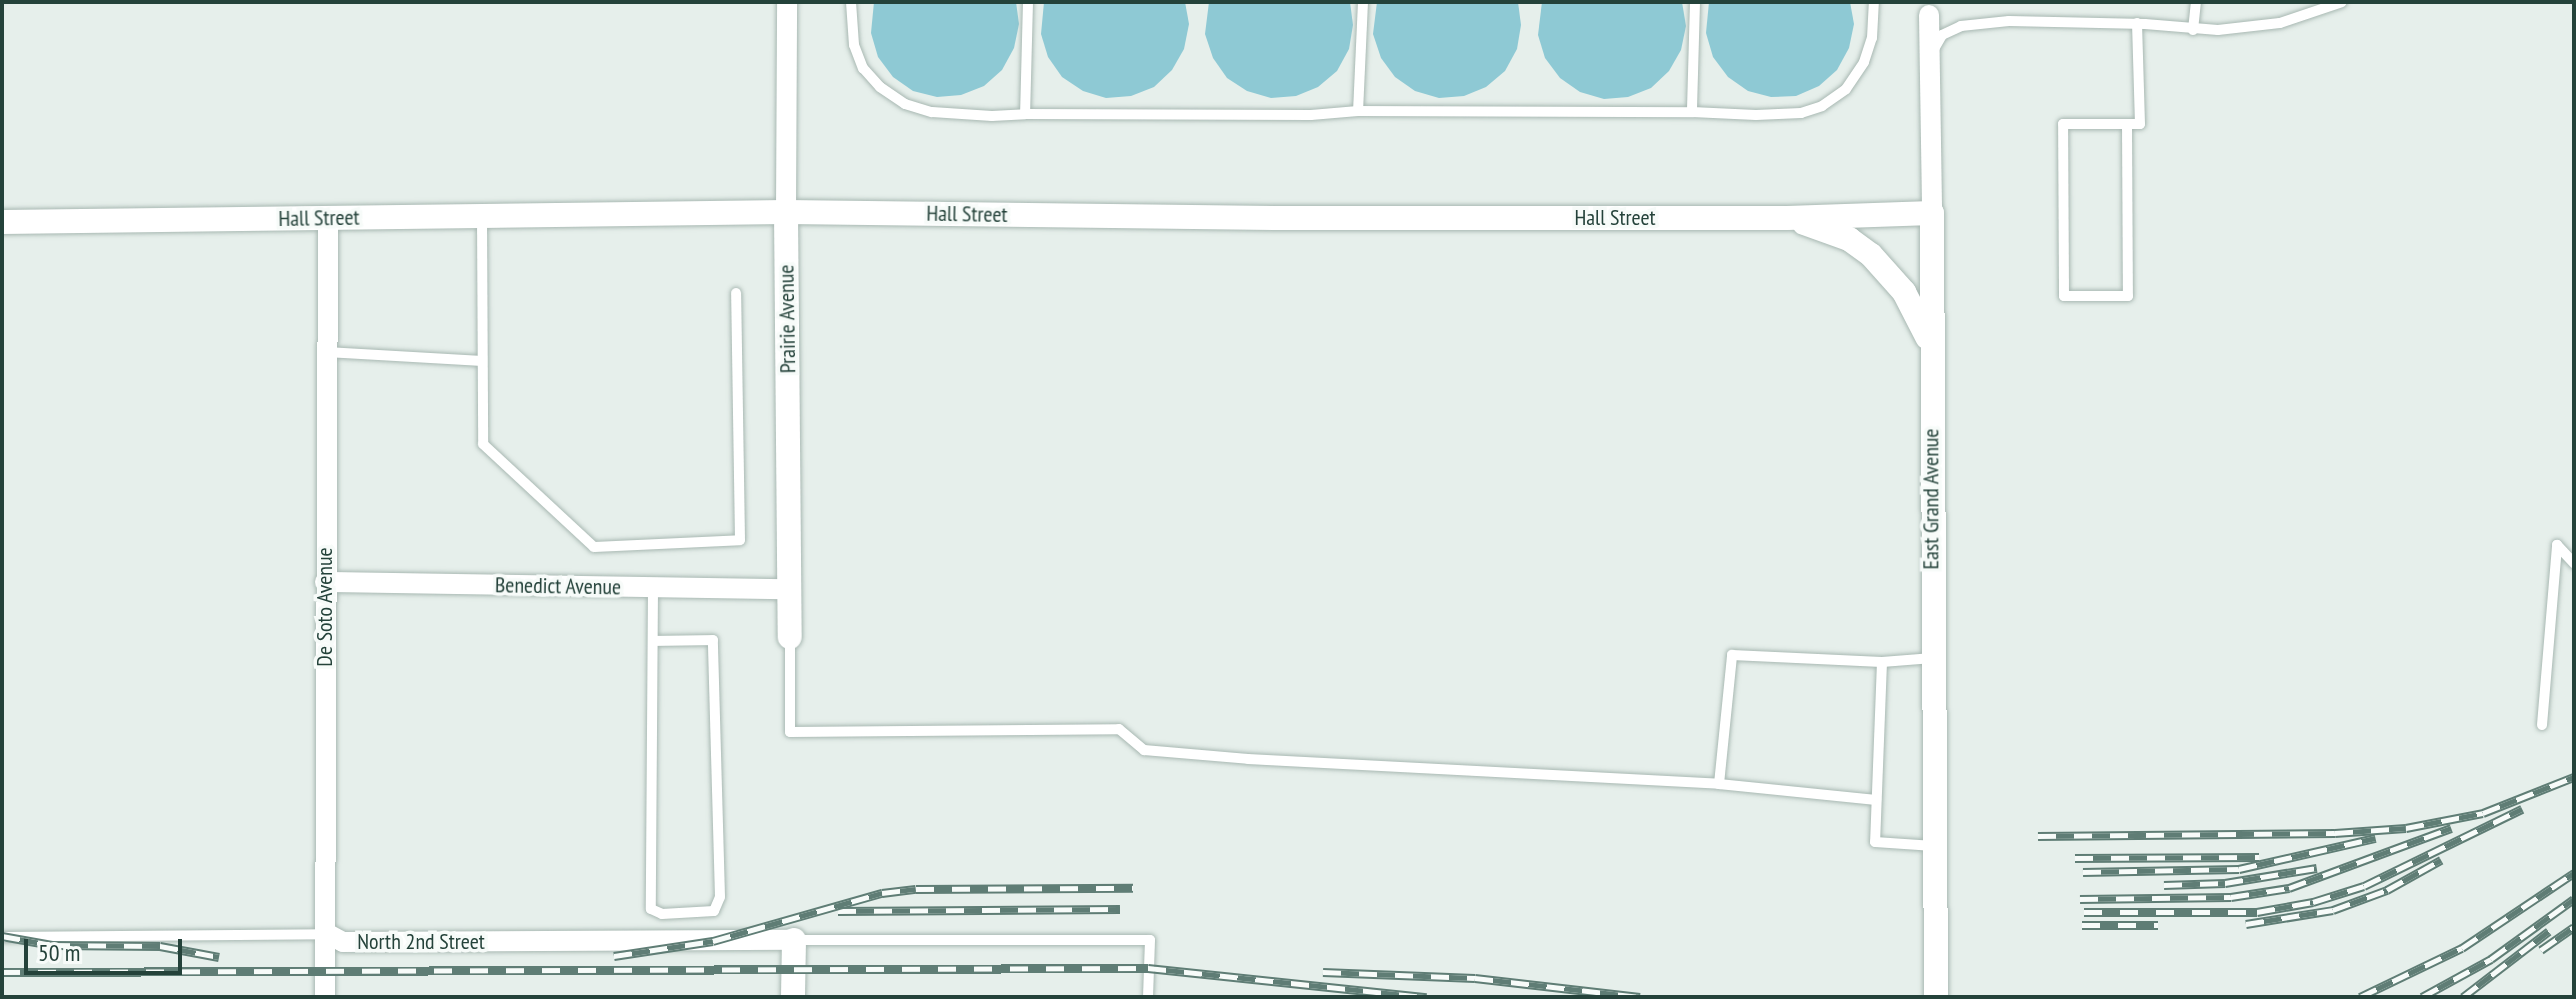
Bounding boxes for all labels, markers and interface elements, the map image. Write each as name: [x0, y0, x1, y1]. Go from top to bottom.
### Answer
street label: Hall Street: [926, 200, 1008, 228]
street label: Hall Street: [278, 204, 360, 232]
street label: Hall Street: [1574, 205, 1656, 231]
street label: Prairie Avenue: [773, 264, 801, 374]
street label: East Grand Avenue: [1918, 428, 1944, 570]
street label: De Soto Avenue: [312, 547, 338, 667]
street label: Benedict Avenue: [494, 572, 622, 600]
scale bar: [28, 923, 186, 973]
street label: North 2nd Street: [357, 929, 485, 955]
text: 50 m: [38, 937, 80, 968]

